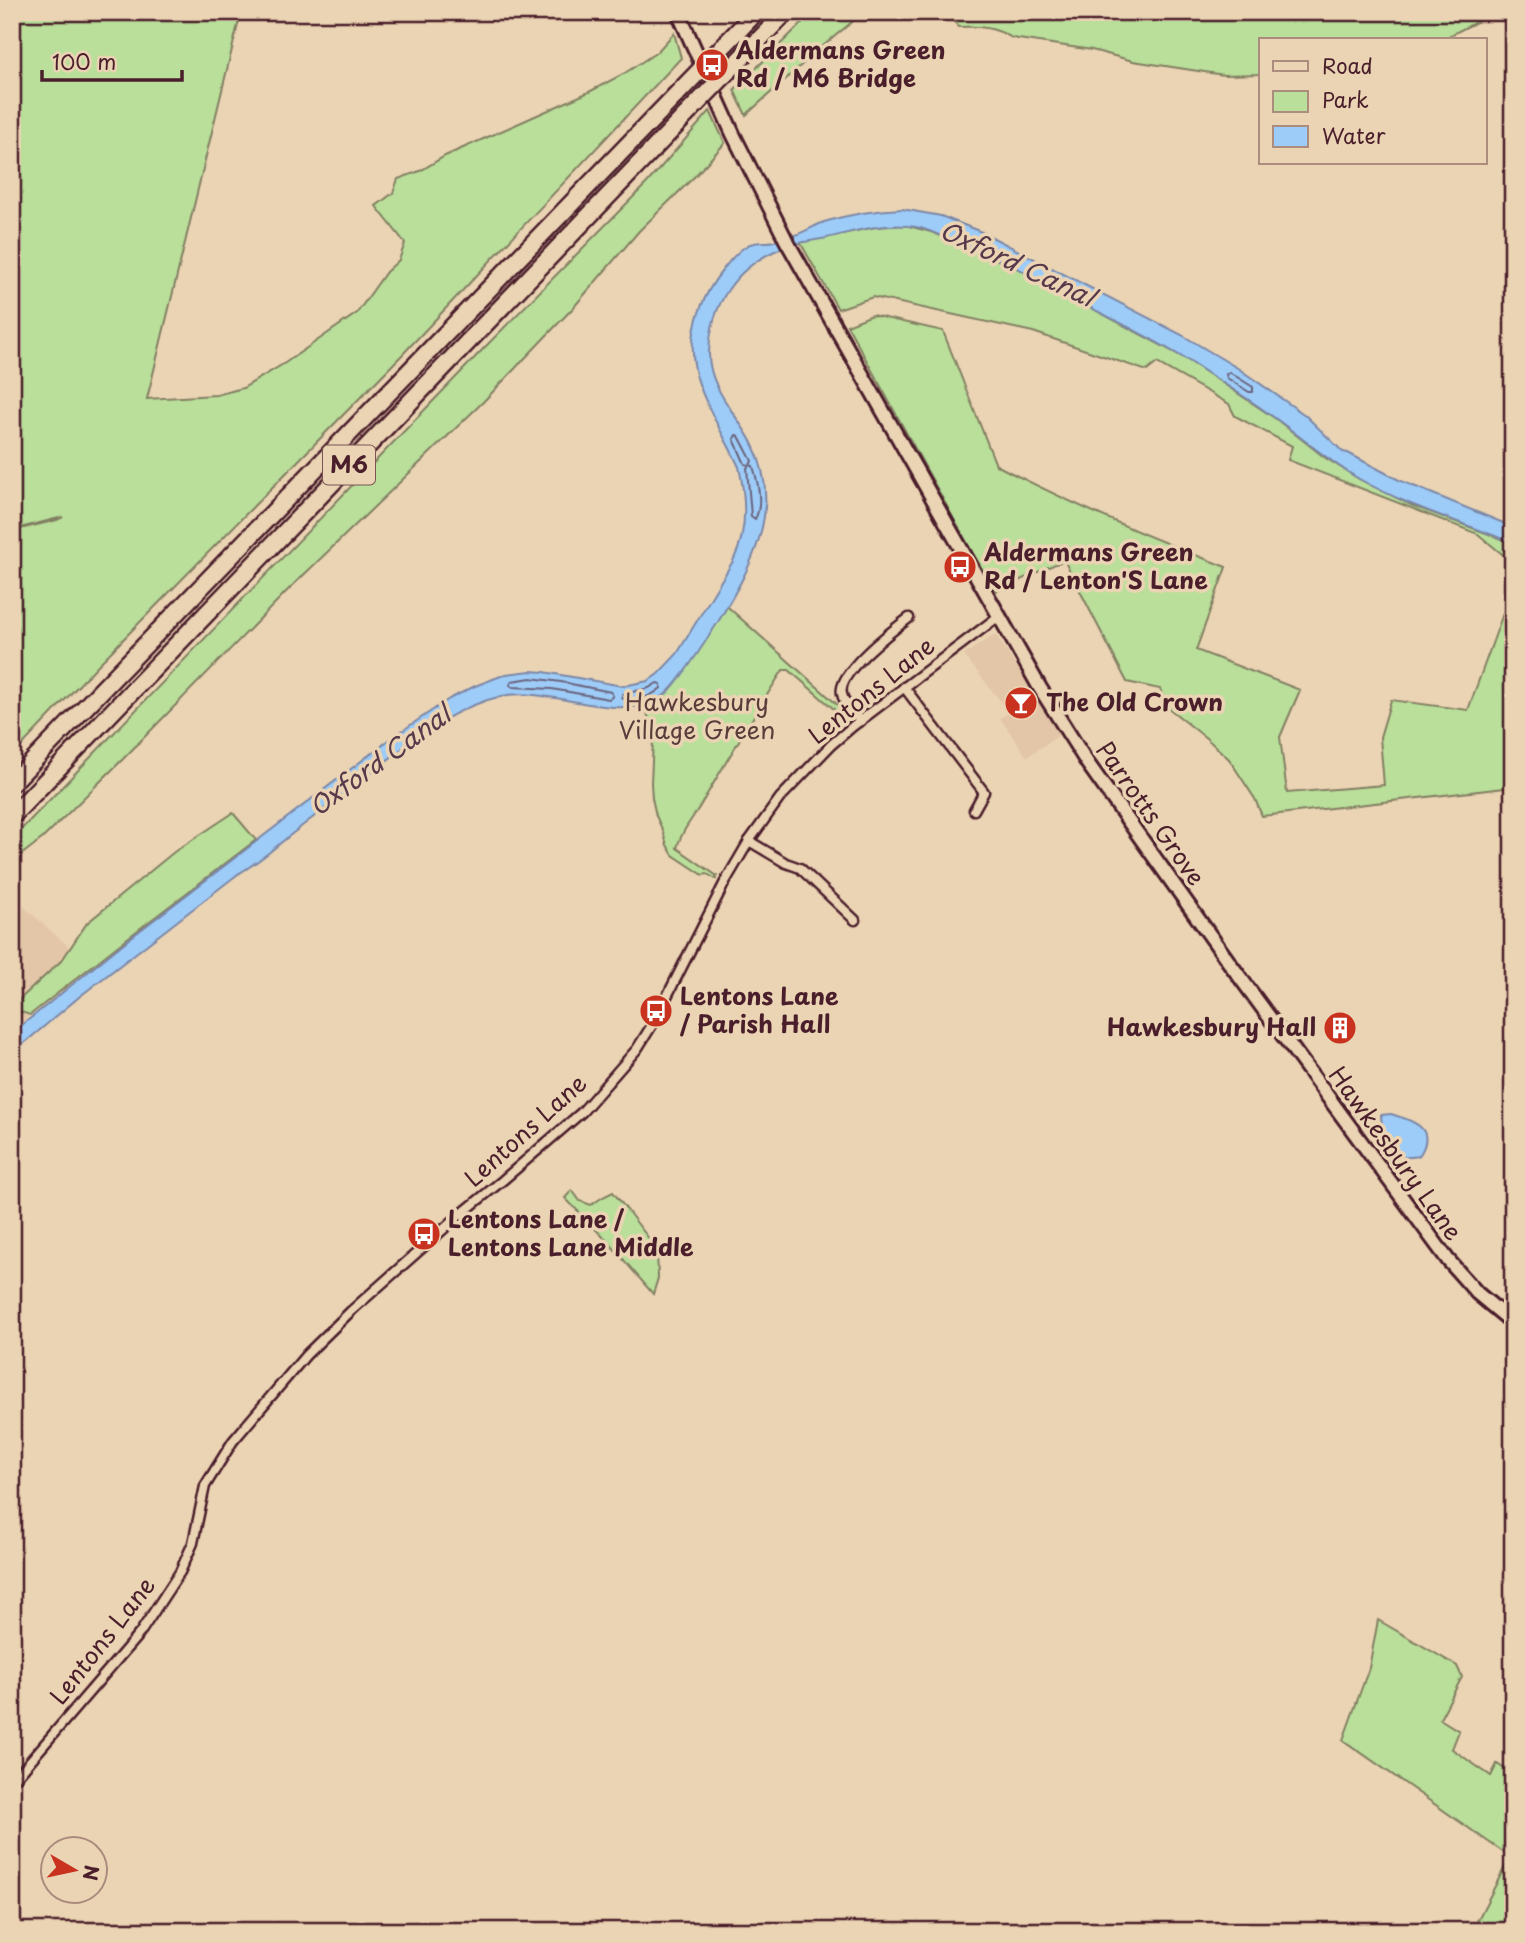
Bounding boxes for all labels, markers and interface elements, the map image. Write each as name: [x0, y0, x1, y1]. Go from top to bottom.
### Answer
place label: Aldermans Green Rd / M6 Bridge: [735, 31, 946, 95]
scale bar: [42, 38, 182, 82]
legend: [1259, 38, 1486, 164]
text: 100 m: [52, 45, 116, 77]
bus stop icon: Aldermans Green Rd / M6 Bridge: [693, 46, 731, 84]
text: Road: [1322, 49, 1373, 81]
text: Park: [1322, 83, 1369, 115]
text: Water: [1322, 119, 1386, 151]
water label: Oxford Canal: [934, 210, 1105, 317]
road number: M6: [323, 446, 375, 485]
place label: Aldermans Green Rd / Lenton'S Lane: [983, 533, 1208, 597]
bus stop icon: Aldermans Green Rd / Lenton'S Lane: [941, 548, 979, 586]
street label: Lentons Lane: [800, 627, 942, 752]
park label: Hawkesbury Village Green: [619, 683, 775, 747]
place label: The Old Crown: [1046, 683, 1223, 719]
bar icon: The Old Crown: [1002, 684, 1040, 722]
water label: Oxford Canal: [300, 693, 461, 825]
street label: Parrotts Grove: [1088, 733, 1215, 892]
place label: Lentons Lane / Parish Hall: [679, 977, 839, 1041]
bus stop icon: Lentons Lane / Parish Hall: [637, 992, 675, 1030]
place label: Hawkesbury Hall: [1107, 1008, 1316, 1044]
building icon: Hawkesbury Hall: [1321, 1009, 1359, 1047]
street label: Hawkesbury Lane: [1321, 1058, 1472, 1247]
street label: Lentons Lane: [455, 1065, 594, 1194]
place label: Lentons Lane / Lentons Lane Middle: [448, 1200, 694, 1264]
bus stop icon: Lentons Lane / Lentons Lane Middle: [405, 1215, 443, 1253]
street label: Lentons Lane: [40, 1568, 163, 1711]
north arrow: [38, 1834, 108, 1904]
text: N: [77, 1863, 107, 1882]

